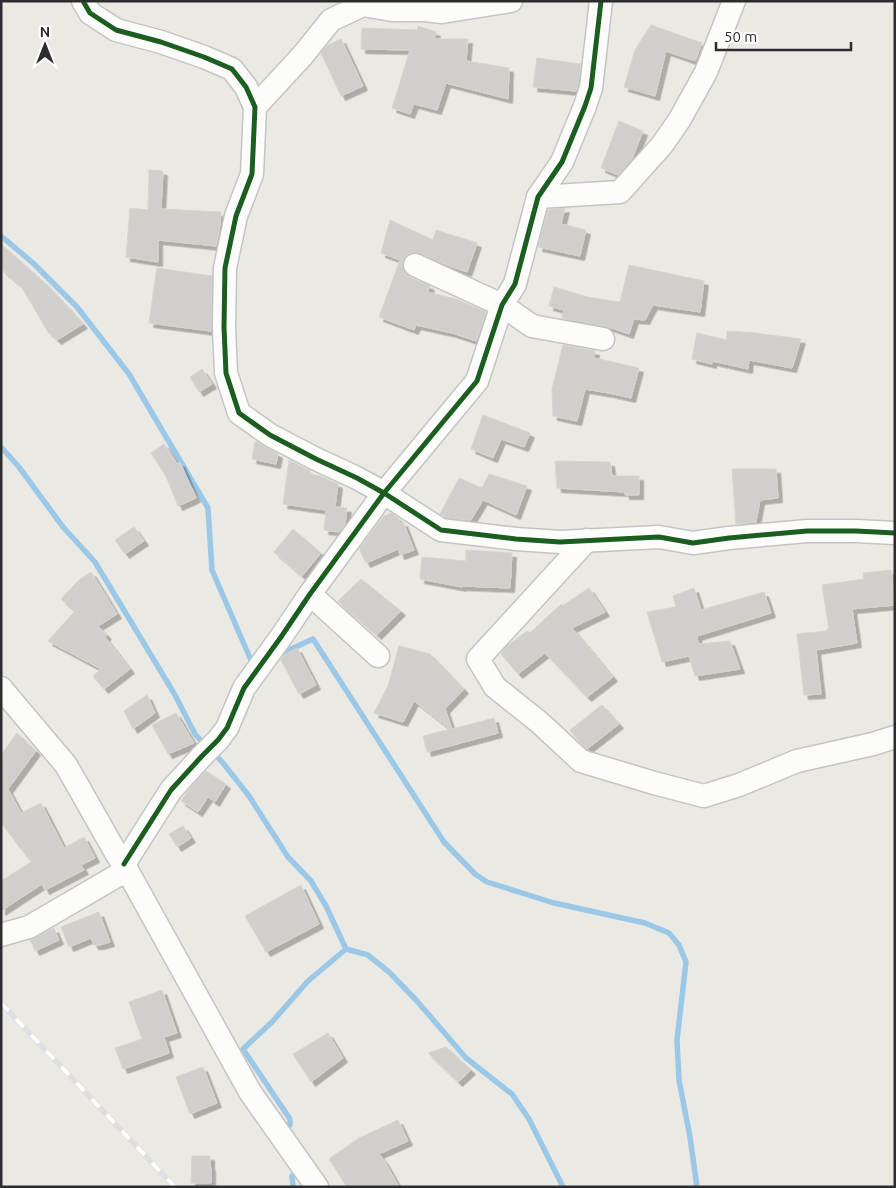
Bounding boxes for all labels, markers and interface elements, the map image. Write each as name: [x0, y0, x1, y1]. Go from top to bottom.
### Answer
north arrow: [20, 20, 70, 70]
scale bar: [716, 20, 851, 52]
text: N: [40, 24, 50, 40]
text: 50 m: [724, 28, 757, 45]

